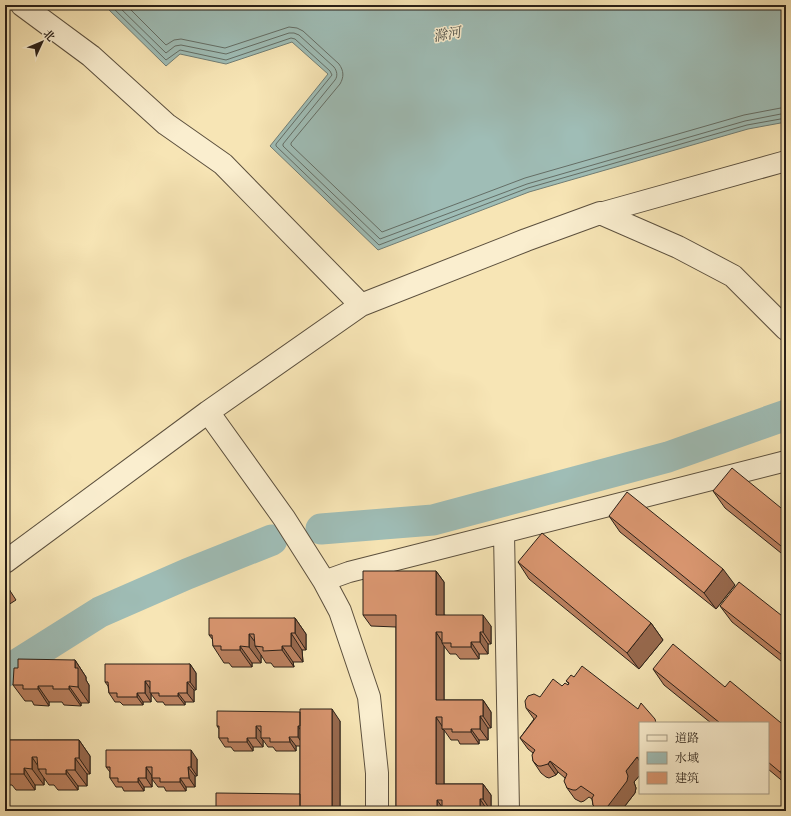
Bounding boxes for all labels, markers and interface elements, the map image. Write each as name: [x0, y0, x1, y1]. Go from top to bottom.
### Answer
north arrow: [22, 22, 62, 62]
water label: 滁河: [432, 23, 465, 45]
text: 北: [40, 27, 57, 44]
legend: [639, 722, 769, 794]
text: 道路: [675, 731, 699, 745]
text: 水域: [675, 751, 699, 765]
text: 建筑: [675, 771, 699, 785]

